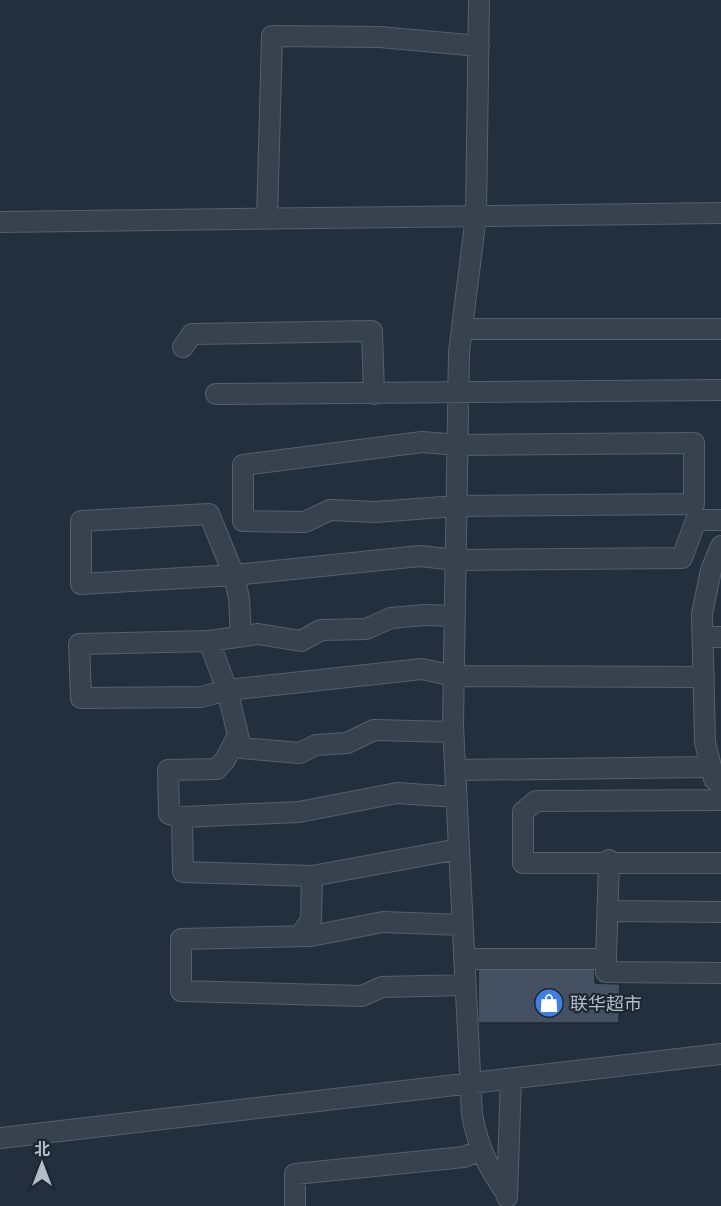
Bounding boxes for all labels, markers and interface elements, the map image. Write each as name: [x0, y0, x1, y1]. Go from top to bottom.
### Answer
shop icon: 联华超市: [533, 987, 565, 1019]
place label: 联华超市: [570, 993, 642, 1013]
north arrow: [12, 1134, 72, 1194]
text: 北: [34, 1140, 50, 1158]

